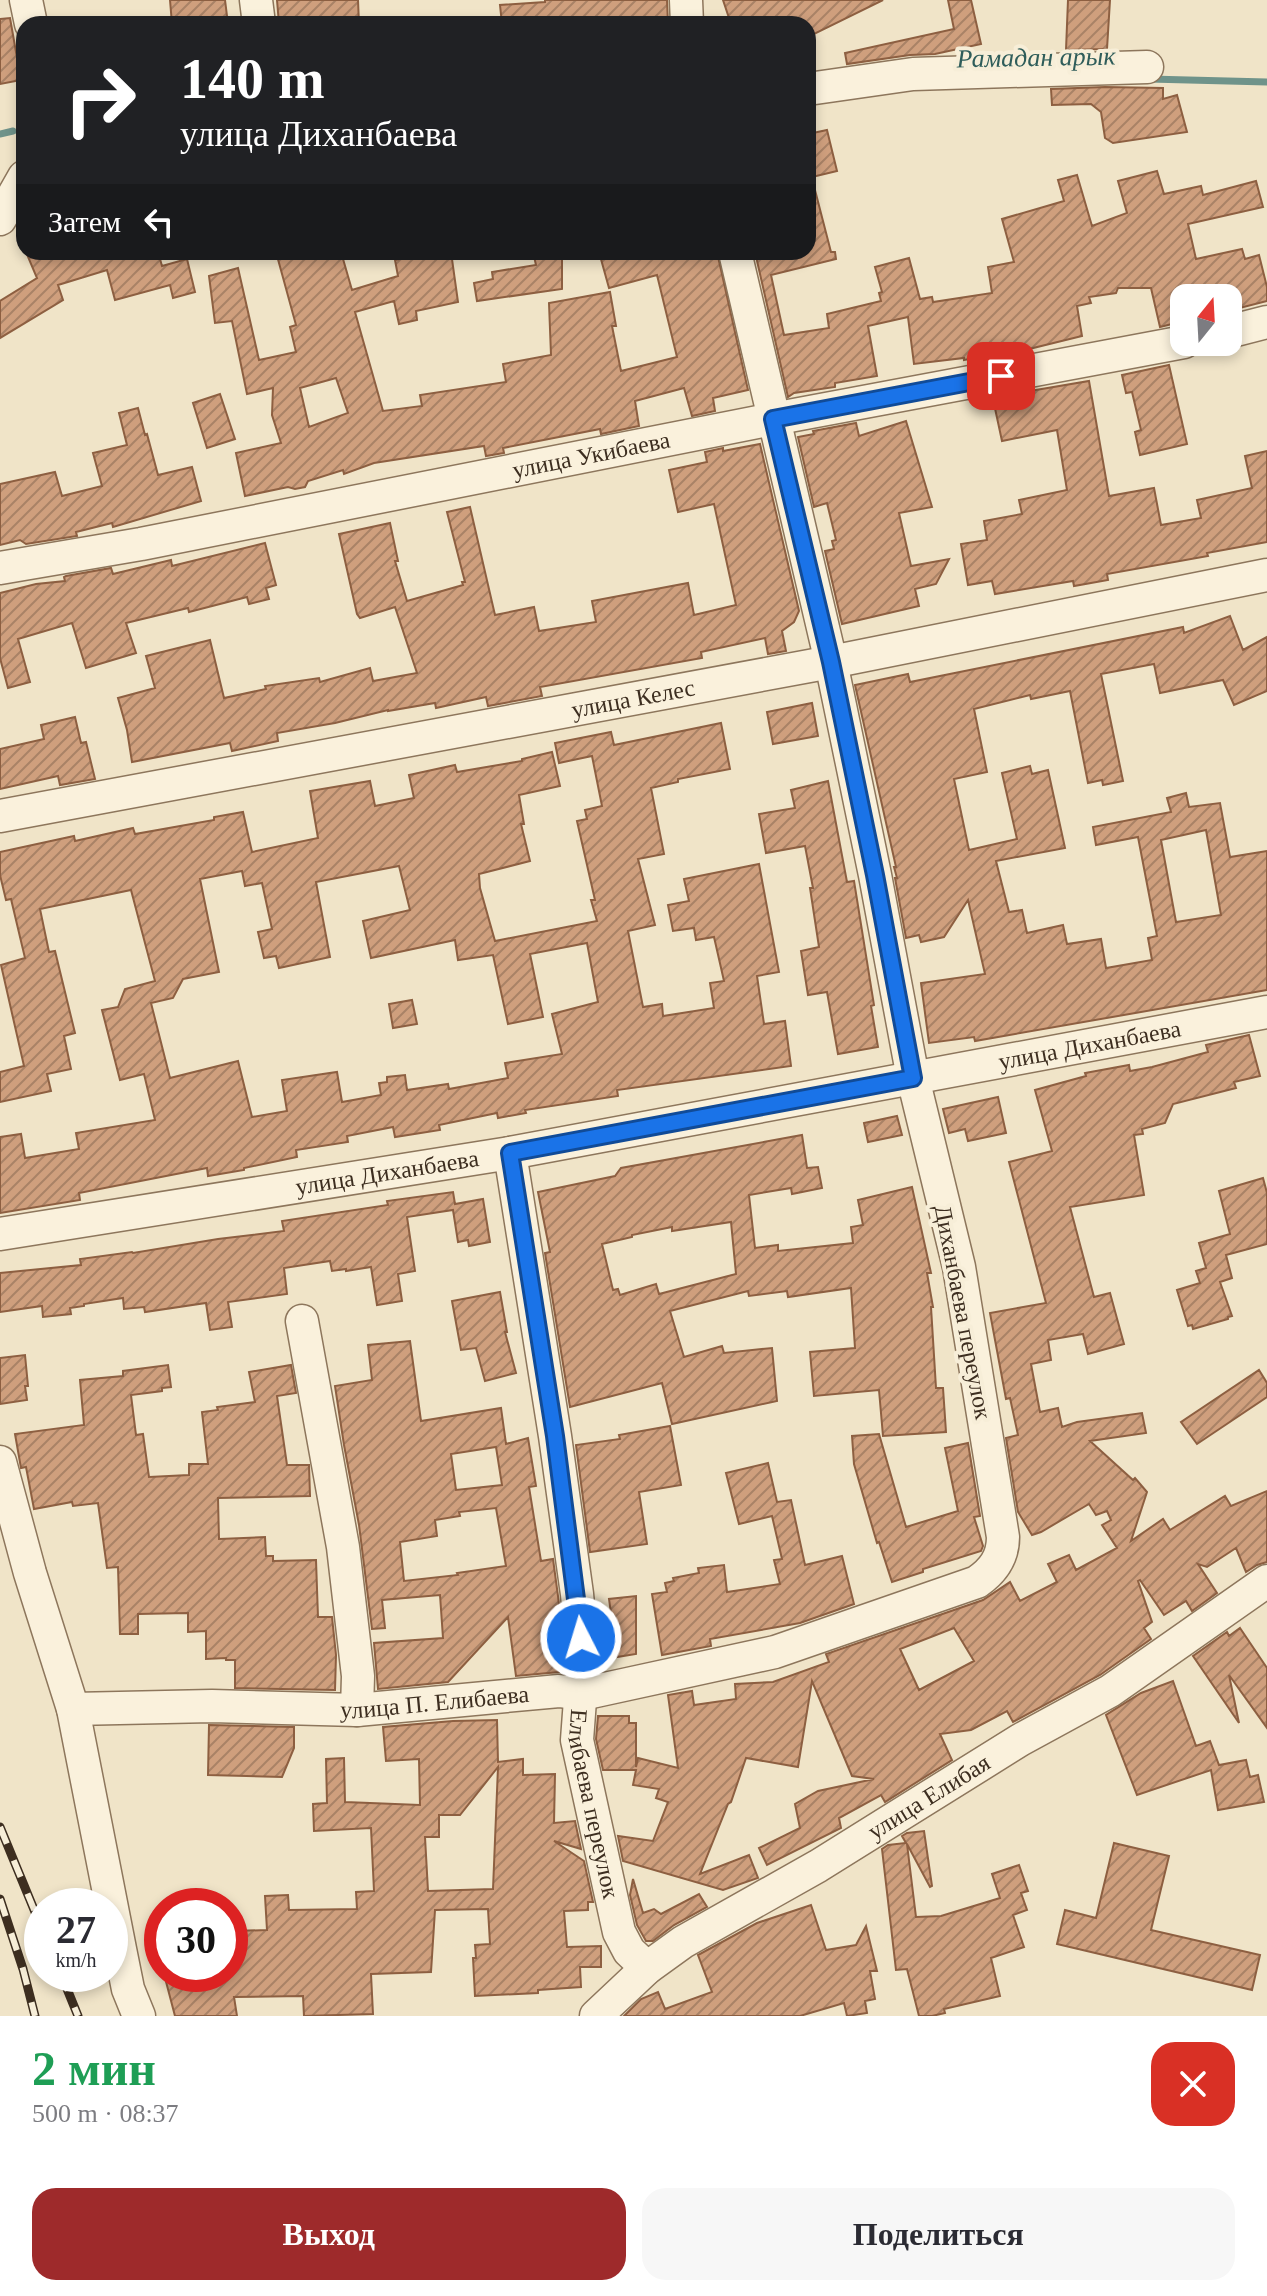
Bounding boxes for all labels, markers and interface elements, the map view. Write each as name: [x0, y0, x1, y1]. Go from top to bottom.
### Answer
water label: Рамадан арык: [955, 42, 1116, 73]
icon: right: [48, 48, 152, 152]
text: 140 m: [180, 48, 325, 110]
text: улица Диханбаева: [180, 114, 457, 154]
icon: left: [137, 200, 181, 244]
text: Затем: [48, 205, 121, 238]
north arrow: [1170, 284, 1242, 356]
map controls: [1170, 284, 1242, 356]
pin: [967, 342, 1035, 410]
icon: arrive: [979, 354, 1023, 398]
street label: улица Укибаева: [510, 427, 673, 483]
street label: улица Келес: [569, 674, 697, 723]
street label: улица Диханбаева: [996, 1015, 1183, 1075]
street label: улица Диханбаева: [294, 1145, 481, 1200]
street label: Диханбаева переулок: [929, 1203, 997, 1422]
position arrow: [539, 1596, 623, 1680]
street label: улица П. Елибаева: [340, 1681, 530, 1723]
street label: Елибаева переулок: [563, 1708, 624, 1901]
street label: улица Елибая: [863, 1749, 995, 1845]
speed limit sign: 30: [144, 1888, 248, 1992]
text: 27: [56, 1907, 96, 1952]
text: km/h: [55, 1949, 97, 1971]
text: 2 мин: [32, 2042, 156, 2095]
button: close: [1151, 2042, 1235, 2126]
text: 500 m · 08:37: [32, 2099, 179, 2128]
button: Выход: [32, 2188, 626, 2280]
button: Поделиться: [642, 2188, 1235, 2280]

